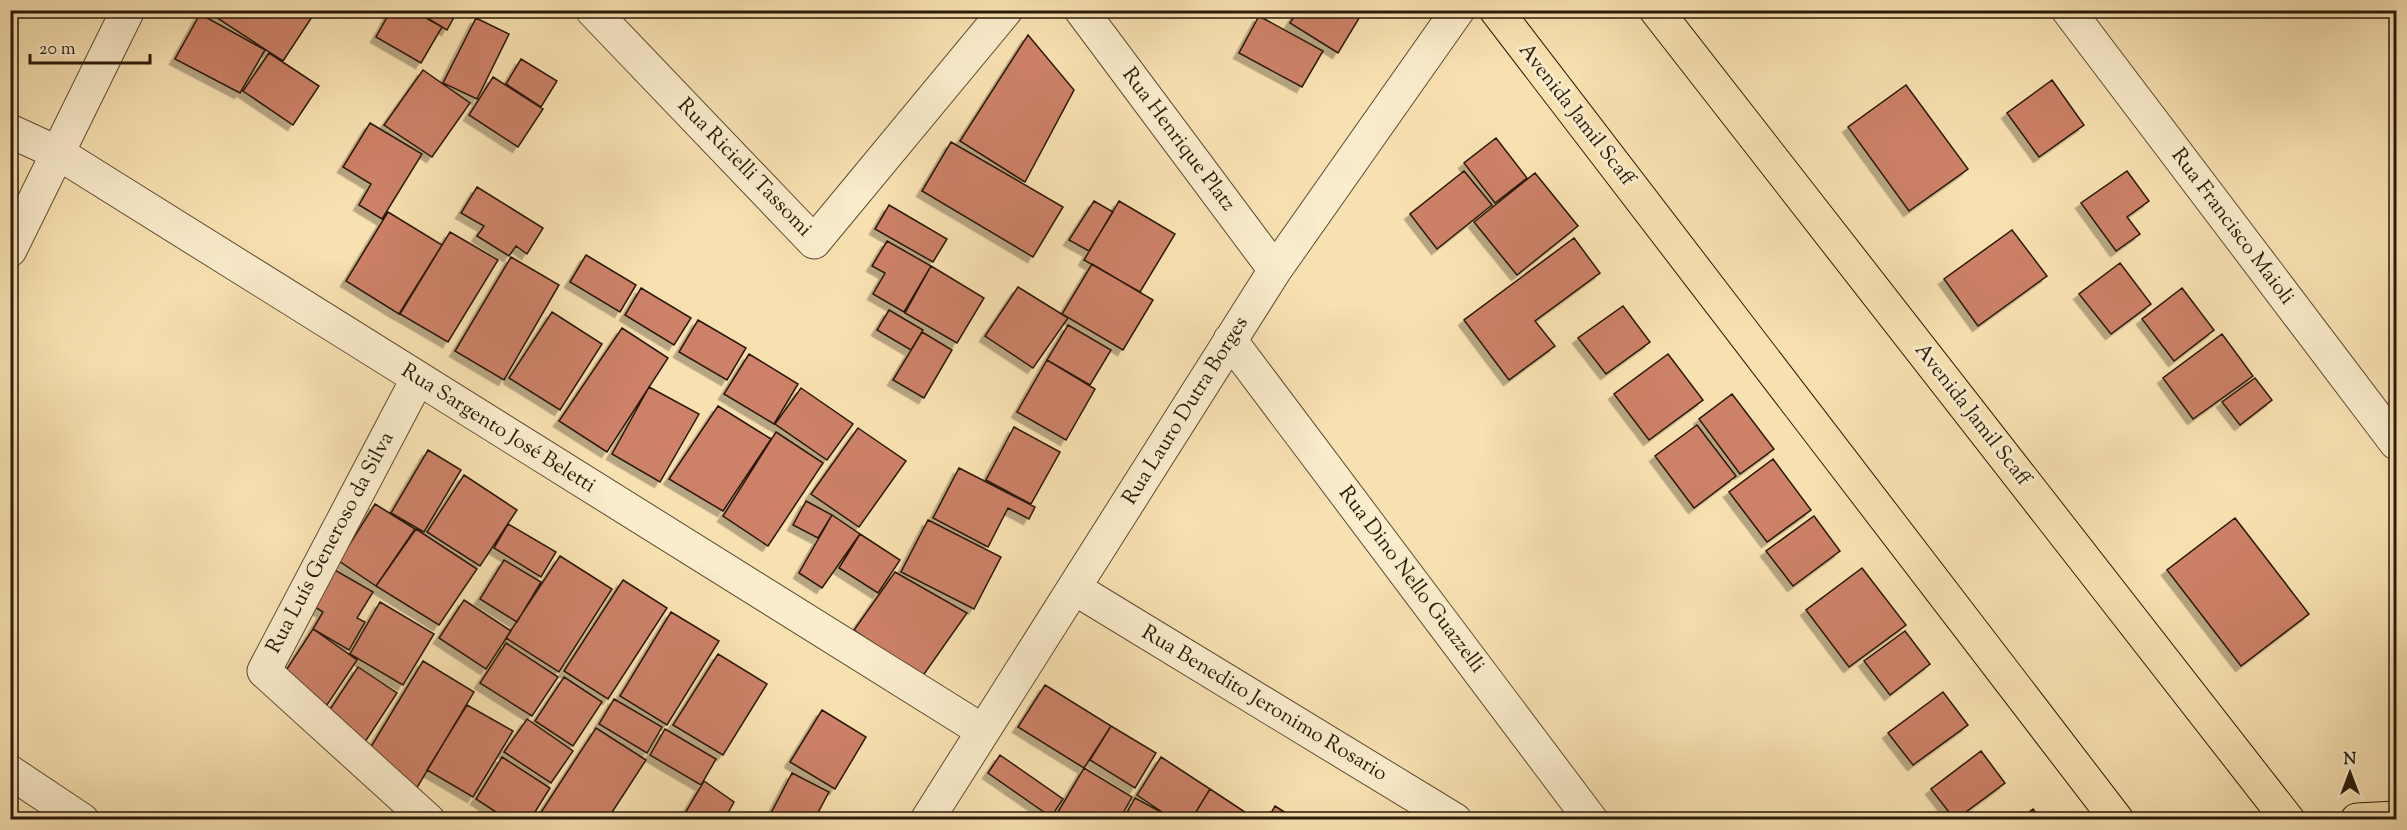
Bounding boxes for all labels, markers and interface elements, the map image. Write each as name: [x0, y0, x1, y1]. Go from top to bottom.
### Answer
scale bar: [30, 27, 150, 65]
text: 20 m: [39, 37, 76, 63]
street label: Avenida Jamil Scaff: [1511, 37, 1642, 194]
street label: Rua Henrique Platz: [1114, 62, 1242, 218]
street label: Rua Ricielli Tassomi: [670, 92, 818, 244]
street label: Rua Francisco Maioli: [2163, 143, 2301, 312]
street label: Rua Lauro Dutra Borges: [1116, 311, 1256, 511]
street label: Avenida Jamil Scaff: [1907, 337, 2038, 494]
street label: Rua Sargento José Beletti: [395, 357, 601, 501]
street label: Rua Luís Generoso da Silva: [260, 426, 402, 659]
street label: Rua Dino Nello Guazzelli: [1331, 480, 1491, 680]
street label: Rua Benedito Jeronimo Rosario: [1135, 618, 1393, 790]
north arrow: [2320, 743, 2380, 803]
text: N: [2344, 749, 2357, 772]

